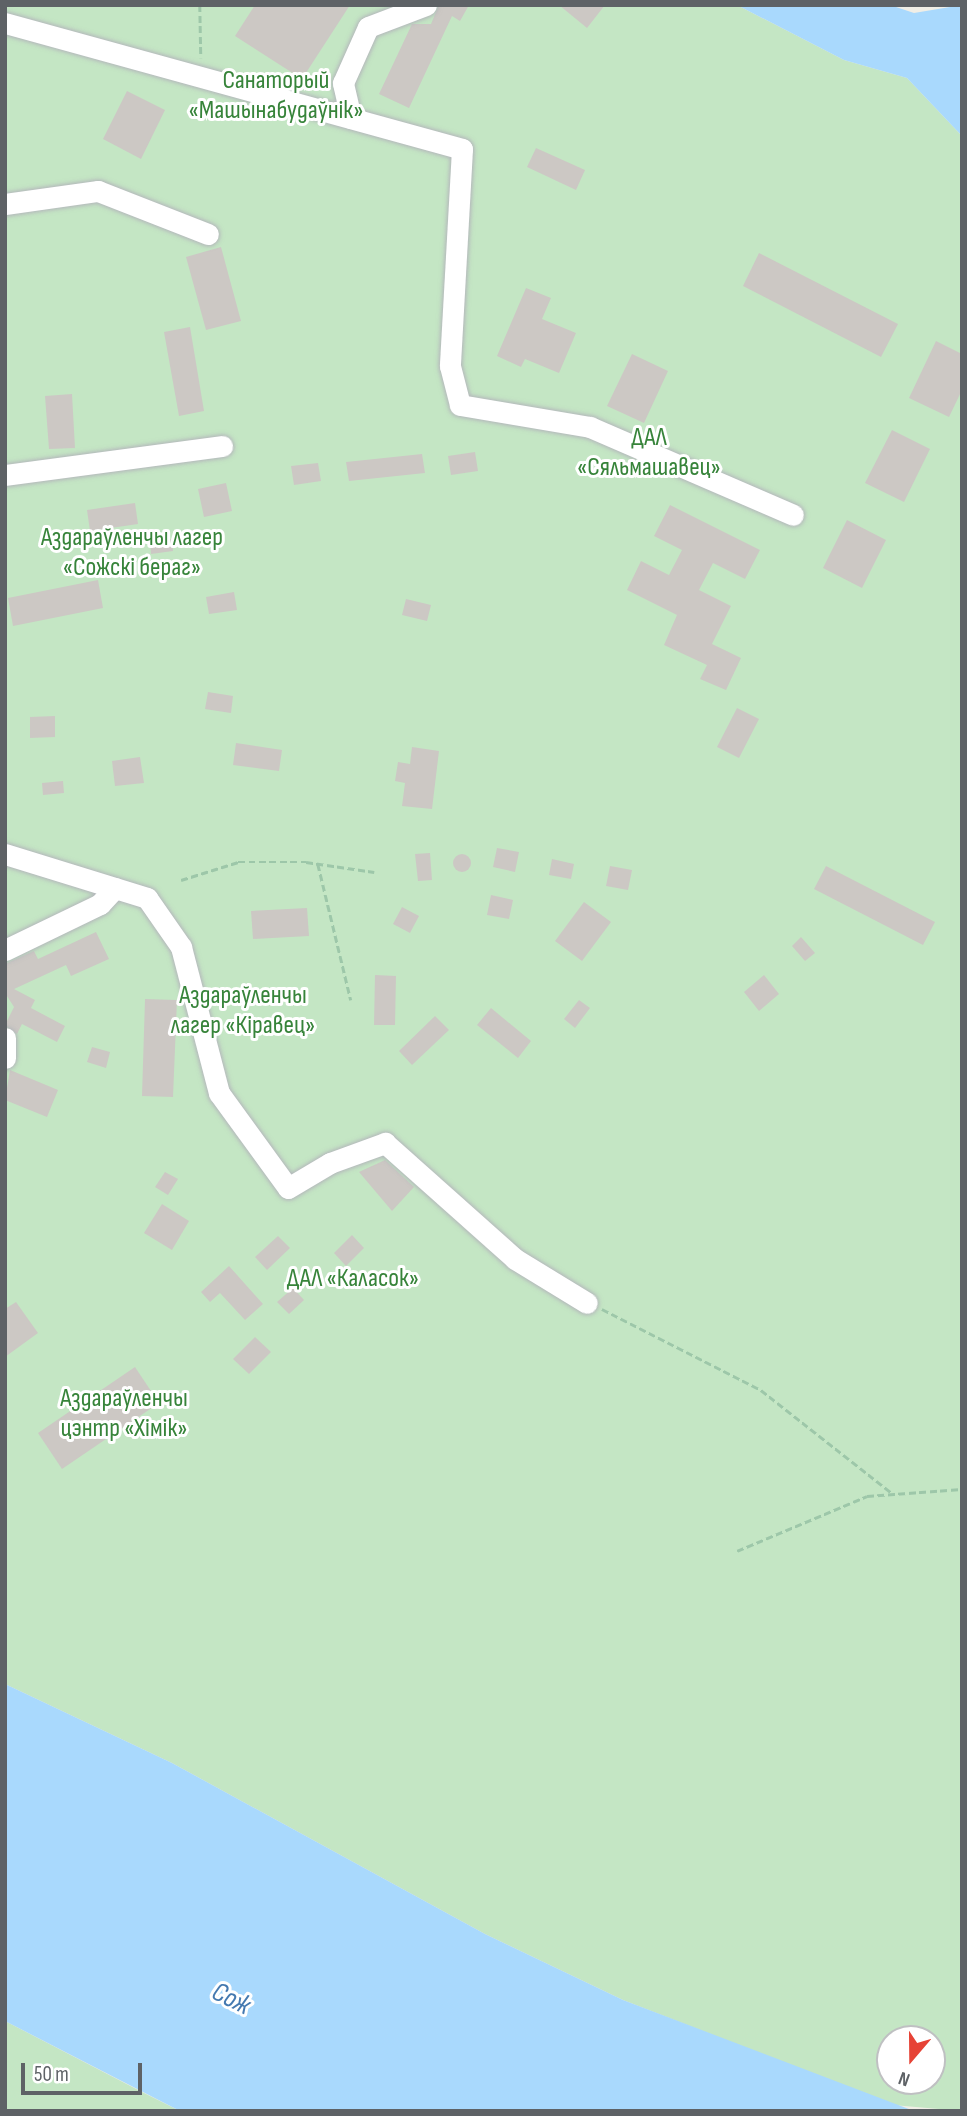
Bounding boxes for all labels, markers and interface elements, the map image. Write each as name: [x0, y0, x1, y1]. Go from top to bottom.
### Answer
park label: Санаторый «Машынабудаўнік»: [188, 65, 364, 126]
park label: ДАЛ «Сяльмашавец»: [577, 422, 721, 484]
park label: Аздараўленчы лагер «Сожскі бераг»: [41, 522, 223, 584]
park label: Аздараўленчы лагер «Кіравец»: [171, 980, 315, 1042]
park label: ДАЛ «Каласок»: [287, 1263, 419, 1295]
park label: Аздараўленчы цэнтр «Хімік»: [60, 1383, 188, 1444]
water label: Сож: [206, 1975, 256, 2023]
north arrow: [876, 2025, 946, 2095]
scale bar: [24, 2050, 145, 2094]
text: 50 m: [34, 2062, 69, 2087]
text: N: [896, 2066, 913, 2091]

